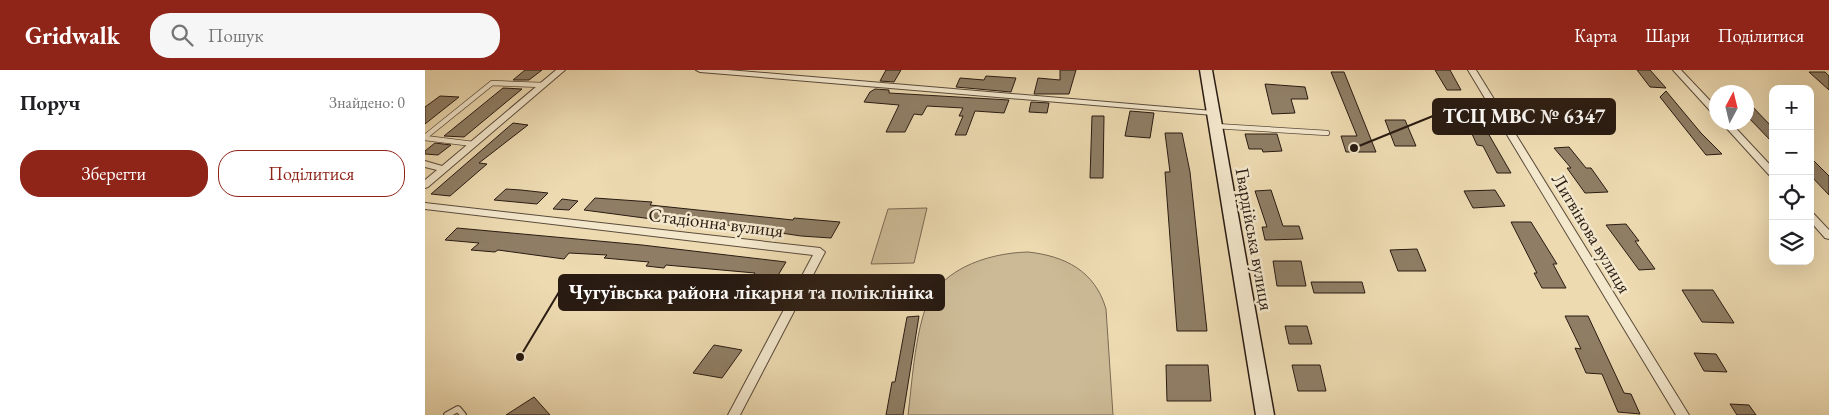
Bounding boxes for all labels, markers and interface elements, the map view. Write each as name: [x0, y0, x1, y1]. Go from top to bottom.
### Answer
search box: [150, 13, 500, 58]
text: Gridwalk: [25, 20, 120, 51]
icon: search: [168, 21, 196, 49]
text: Пошук: [208, 23, 264, 48]
text: Карта: [1574, 24, 1617, 47]
text: Шари: [1645, 24, 1690, 47]
text: Поділитися: [1718, 24, 1804, 47]
north arrow: [1709, 85, 1754, 130]
map controls: [1769, 85, 1814, 265]
button: +: [1769, 85, 1814, 130]
text: Поруч: [20, 89, 80, 116]
text: Знайдено: 0: [329, 92, 405, 113]
callout: ТСЦ МВС № 6347: [1433, 99, 1615, 134]
text: ТСЦ МВС № 6347: [1443, 103, 1606, 129]
button: −: [1769, 130, 1814, 175]
button: Зберегти: [20, 150, 208, 197]
button: Поділитися: [218, 150, 405, 197]
street label: Гвардійська вулиця: [1230, 166, 1279, 313]
street label: Литвінова вулиця: [1546, 169, 1638, 298]
button: locate: [1769, 175, 1814, 220]
street label: Стадіонна вулиця: [647, 202, 785, 243]
button: layers: [1769, 220, 1814, 265]
callout: Чугуївська района лікарня та поліклініка: [559, 275, 944, 310]
text: Чугуївська района лікарня та поліклініка: [568, 279, 934, 305]

